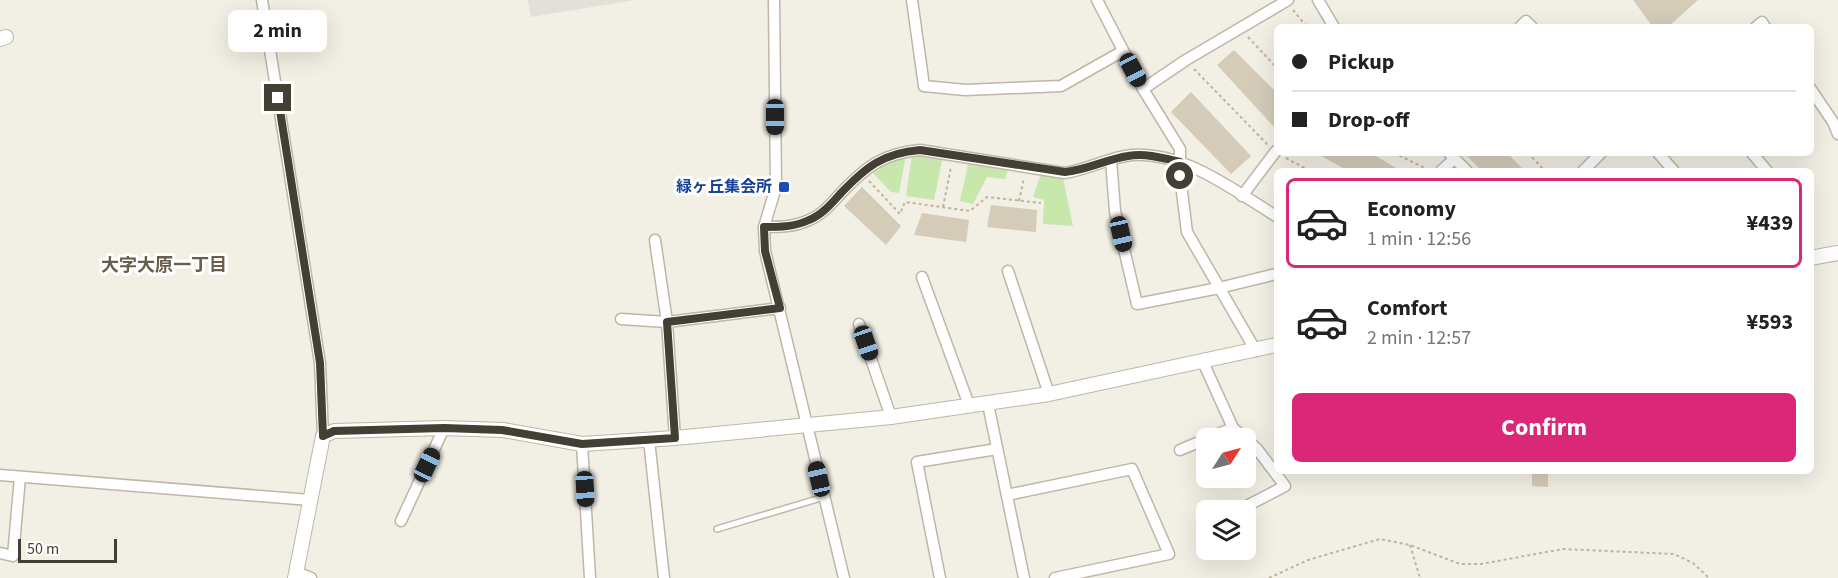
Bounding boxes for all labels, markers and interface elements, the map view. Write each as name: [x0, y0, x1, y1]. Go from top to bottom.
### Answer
callout: 2 min: [228, 11, 328, 53]
text: 2 min: [253, 17, 302, 45]
text: Pickup: [1328, 46, 1394, 78]
car: [1117, 50, 1149, 90]
route end: [264, 84, 291, 111]
car: [766, 99, 784, 135]
text: Drop-off: [1328, 104, 1409, 136]
route start: [1166, 162, 1193, 189]
place label: 緑ヶ丘集会所: [676, 176, 772, 198]
marker: 緑ヶ丘集会所: [777, 180, 791, 194]
text: Economy: [1367, 193, 1456, 225]
icon: car: [1295, 196, 1349, 250]
text: ¥439: [1747, 207, 1793, 239]
car: [1108, 214, 1134, 254]
text: 1 min · 12:56: [1367, 225, 1471, 253]
district label: 大字大原一丁目: [101, 253, 227, 278]
text: Comfort: [1367, 292, 1448, 324]
icon: car: [1295, 295, 1349, 349]
text: ¥593: [1747, 306, 1793, 338]
car: [852, 323, 880, 363]
text: 2 min · 12:57: [1367, 324, 1471, 352]
button: Confirm: [1292, 393, 1796, 462]
north arrow: [1196, 428, 1256, 488]
map controls: [1196, 428, 1256, 560]
car: [411, 445, 443, 485]
car: [806, 459, 832, 499]
car: [575, 471, 595, 507]
button: layers: [1196, 500, 1256, 560]
scale bar: [18, 536, 117, 564]
text: 50 m: [27, 538, 59, 560]

